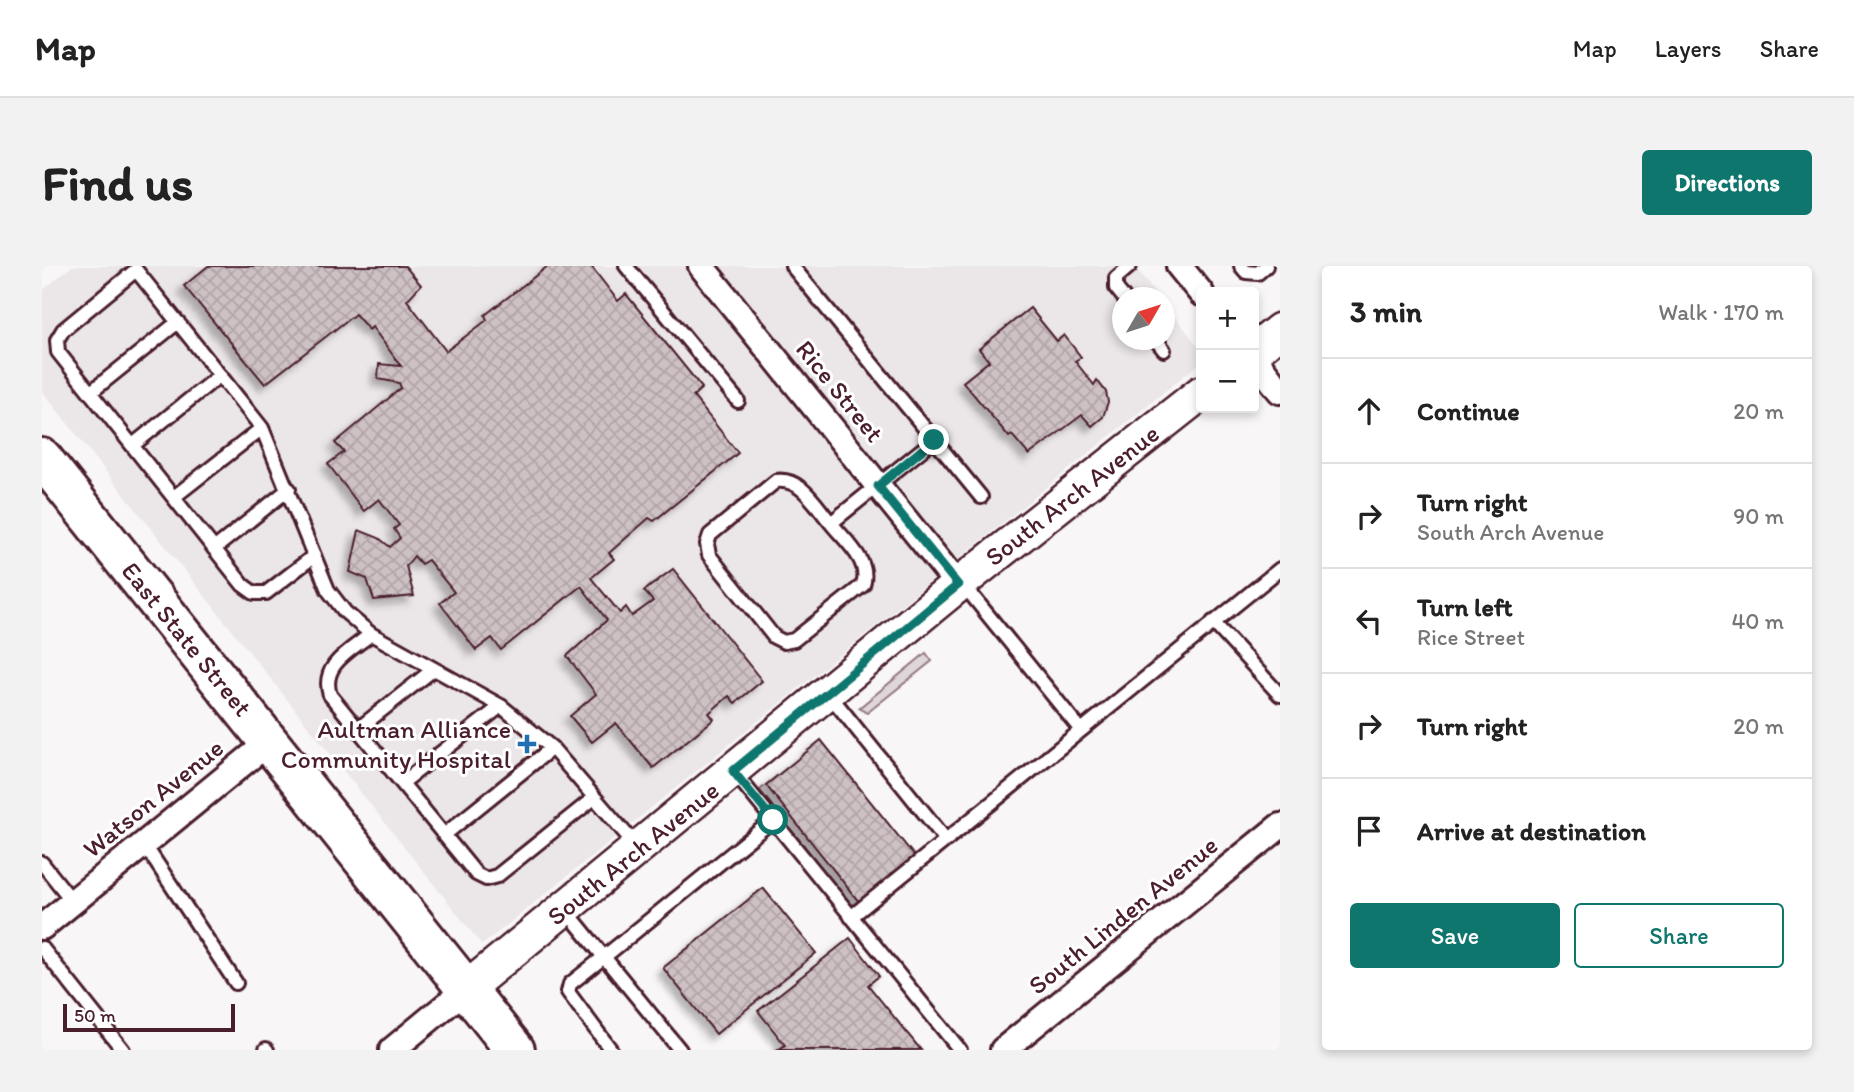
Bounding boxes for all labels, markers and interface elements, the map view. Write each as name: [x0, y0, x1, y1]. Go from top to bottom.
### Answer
text: Map: [35, 29, 96, 68]
text: Map: [1573, 34, 1617, 63]
text: Layers: [1655, 34, 1722, 63]
text: Share: [1760, 34, 1819, 63]
button: Directions: [1642, 150, 1812, 215]
text: Find us: [42, 153, 193, 212]
north arrow: [1112, 287, 1175, 350]
map controls: [1196, 287, 1259, 413]
button: +: [1196, 287, 1259, 350]
text: 3 min: [1350, 293, 1422, 330]
text: Walk · 170 m: [1658, 298, 1784, 326]
street label: Rice Street: [789, 333, 891, 449]
button: −: [1196, 350, 1259, 413]
icon: ahead: [1350, 392, 1388, 430]
text: Continue: [1417, 395, 1520, 427]
text: 20 m: [1733, 397, 1784, 425]
street label: South Arch Avenue: [979, 417, 1165, 573]
route end: [918, 424, 949, 455]
text: Turn right: [1417, 486, 1528, 518]
icon: right: [1350, 497, 1388, 535]
text: 90 m: [1733, 502, 1784, 530]
text: South Arch Avenue: [1417, 518, 1604, 546]
street label: East State Street: [115, 555, 259, 723]
text: Turn left: [1417, 591, 1513, 623]
icon: left: [1350, 602, 1388, 640]
text: 40 m: [1731, 607, 1784, 635]
text: Rice Street: [1417, 623, 1525, 651]
icon: right: [1350, 707, 1388, 745]
text: Turn right: [1417, 710, 1528, 742]
text: 20 m: [1733, 712, 1784, 740]
place label: Aultman Alliance Community Hospital: [281, 713, 511, 775]
street label: Watson Avenue: [76, 732, 230, 864]
marker: Aultman Alliance Community Hospital: [517, 734, 537, 754]
street label: South Arch Avenue: [541, 774, 725, 932]
route start: [757, 804, 788, 835]
icon: arrive: [1350, 812, 1388, 850]
text: Arrive at destination: [1417, 815, 1646, 847]
street label: South Linden Avenue: [1022, 829, 1224, 1001]
button: Save: [1350, 903, 1560, 968]
button: Share: [1574, 903, 1784, 968]
scale bar: [63, 1001, 234, 1033]
text: 50 m: [74, 1004, 116, 1027]

